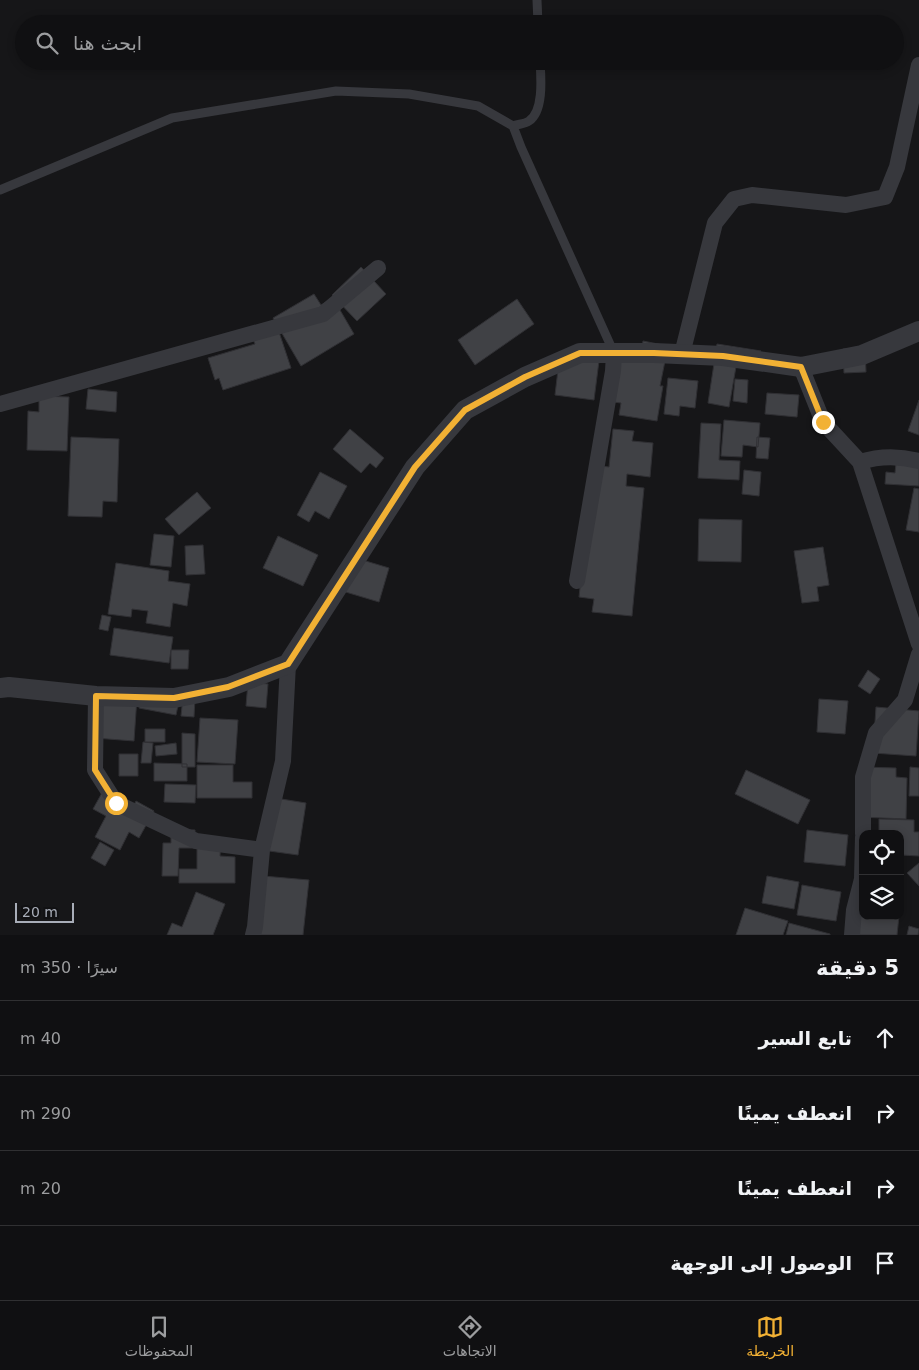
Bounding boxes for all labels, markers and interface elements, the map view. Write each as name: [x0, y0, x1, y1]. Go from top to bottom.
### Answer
search box: [15, 15, 904, 70]
icon: search: [33, 29, 61, 57]
text: ابحث هنا: [73, 32, 142, 54]
route end: [812, 411, 835, 434]
route start: [105, 792, 128, 815]
map controls: [859, 830, 904, 920]
button: locate: [859, 830, 904, 875]
button: layers: [859, 875, 904, 920]
scale bar: [15, 900, 74, 923]
text: 20 m: [22, 904, 58, 920]
text: 5 دقيقة: [816, 956, 899, 980]
text: سيرًا · 350 m: [20, 958, 118, 977]
icon: ahead: [871, 1024, 899, 1052]
text: تابع السير: [758, 1027, 852, 1049]
text: 40 m: [20, 1029, 61, 1048]
icon: right: [871, 1099, 899, 1127]
text: انعطف يمينًا: [737, 1102, 852, 1124]
text: 290 m: [20, 1104, 71, 1123]
icon: right: [871, 1174, 899, 1202]
text: انعطف يمينًا: [737, 1177, 852, 1199]
text: 20 m: [20, 1179, 61, 1198]
icon: arrive: [871, 1249, 899, 1277]
text: الوصول إلى الوجهة: [670, 1252, 852, 1274]
tab: المحفوظات: [125, 1313, 193, 1359]
tab: الاتجاهات: [443, 1313, 497, 1359]
tab: الخريطة: [746, 1313, 794, 1359]

